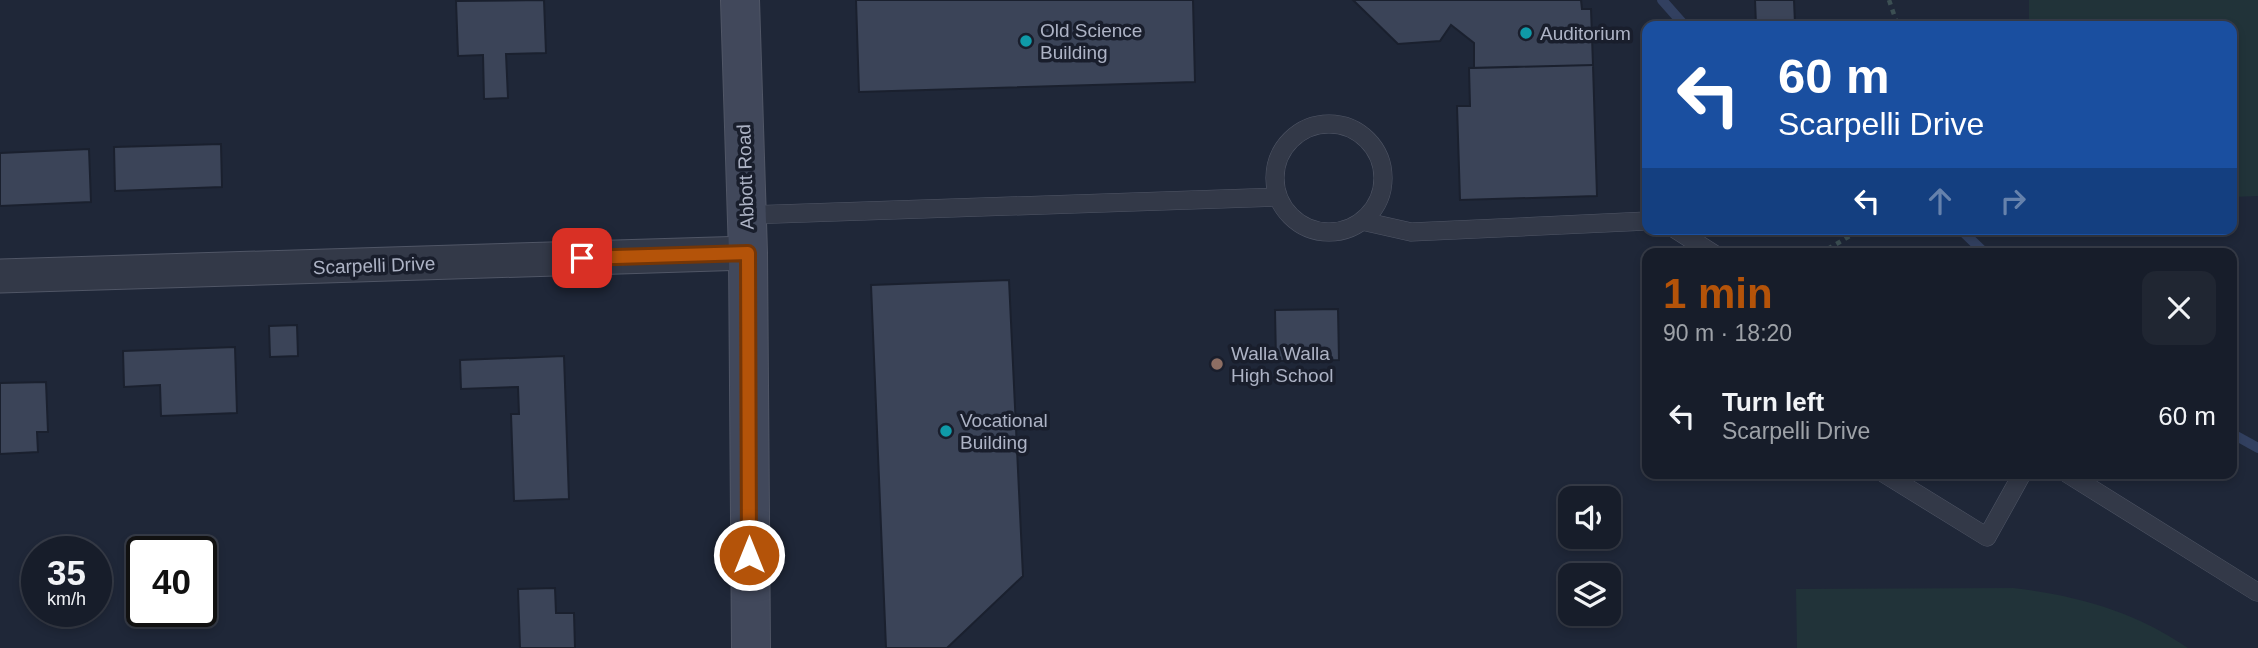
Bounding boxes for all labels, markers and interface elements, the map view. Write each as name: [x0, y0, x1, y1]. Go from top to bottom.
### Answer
place label: Old Science Building: [1040, 20, 1142, 63]
place label: Auditorium: [1540, 23, 1631, 44]
marker: Auditorium: [1518, 25, 1534, 41]
marker: Old Science Building: [1018, 33, 1034, 49]
icon: left: [1663, 49, 1754, 140]
text: 60 m: [1778, 49, 1890, 103]
text: Scarpelli Drive: [1778, 106, 1984, 142]
street label: Abbott Road: [733, 124, 758, 230]
icon: left: [1848, 182, 1886, 220]
icon: ahead: [1921, 182, 1959, 220]
icon: right: [1994, 182, 2032, 220]
pin: [552, 228, 612, 288]
icon: arrive: [563, 239, 601, 277]
street label: Scarpelli Drive: [312, 253, 436, 278]
text: 1 min: [1663, 270, 1773, 317]
button: close: [2142, 271, 2216, 345]
text: 90 m · 18:20: [1663, 320, 1792, 346]
place label: Walla Walla High School: [1231, 343, 1333, 386]
marker: Walla Walla High School: [1209, 356, 1225, 372]
text: Turn left: [1722, 387, 1824, 417]
icon: left: [1663, 397, 1701, 435]
text: 60 m: [2158, 401, 2216, 431]
place label: Vocational Building: [960, 410, 1048, 453]
text: Scarpelli Drive: [1722, 418, 1870, 444]
marker: Vocational Building: [938, 423, 954, 439]
map controls: [1558, 486, 1621, 626]
button: sound: [1558, 486, 1621, 549]
position arrow: [712, 518, 786, 592]
speed limit sign: 40: [126, 536, 217, 627]
text: 35: [47, 553, 86, 592]
button: layers: [1558, 563, 1621, 626]
text: km/h: [47, 589, 86, 609]

